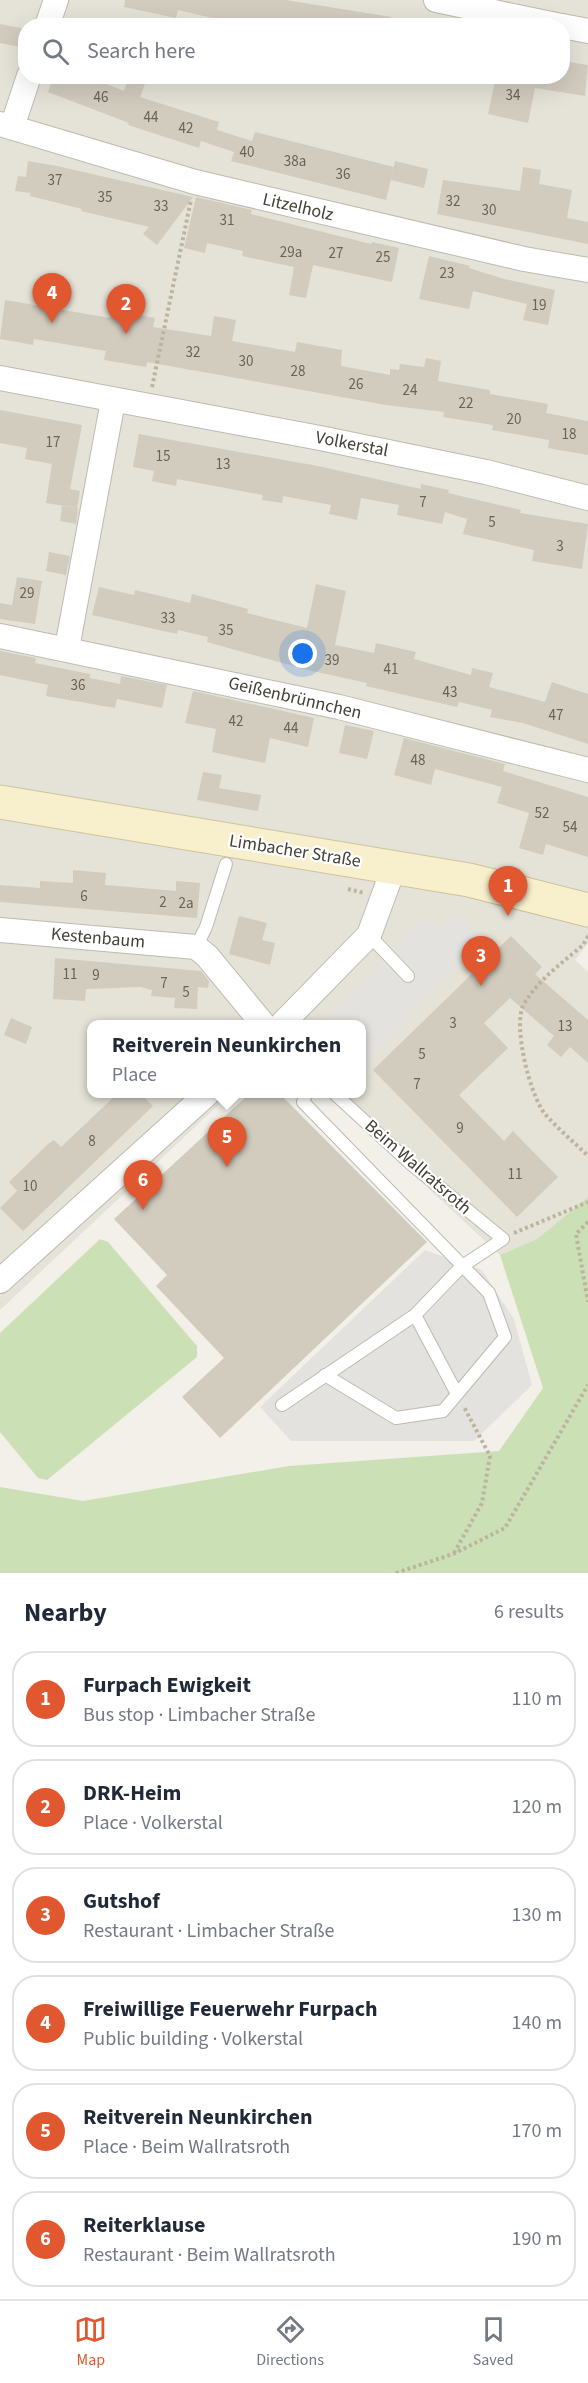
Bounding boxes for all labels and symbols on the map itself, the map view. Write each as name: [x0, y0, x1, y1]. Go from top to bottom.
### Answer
house number: 34: [506, 85, 521, 106]
house number: 46: [94, 87, 108, 108]
house number: 44: [144, 107, 159, 128]
house number: 42: [179, 118, 193, 139]
house number: 40: [240, 142, 254, 163]
house number: 38a: [284, 151, 306, 172]
house number: 36: [336, 164, 350, 185]
house number: 37: [48, 170, 62, 191]
house number: 35: [98, 187, 112, 208]
street label: Litzelholz: [260, 187, 336, 227]
house number: 32: [446, 191, 460, 212]
house number: 33: [154, 196, 168, 217]
house number: 30: [482, 200, 496, 221]
house number: 31: [220, 210, 234, 231]
house number: 29a: [280, 242, 302, 263]
house number: 27: [329, 243, 343, 264]
house number: 25: [376, 247, 390, 268]
house number: 23: [440, 263, 454, 284]
pin: 4: [32, 274, 72, 323]
pin: 2: [106, 284, 146, 334]
house number: 19: [532, 295, 546, 316]
house number: 32: [186, 342, 200, 363]
house number: 30: [239, 351, 253, 372]
house number: 28: [291, 361, 305, 382]
house number: 26: [349, 374, 363, 395]
house number: 24: [403, 380, 418, 401]
house number: 22: [459, 393, 473, 414]
house number: 20: [507, 409, 521, 430]
house number: 18: [562, 424, 576, 445]
street label: Volkerstal: [313, 425, 391, 463]
house number: 17: [46, 432, 60, 453]
house number: 15: [156, 446, 170, 467]
house number: 13: [216, 454, 230, 475]
house number: 7: [419, 492, 427, 513]
house number: 5: [488, 512, 496, 533]
house number: 3: [556, 536, 564, 557]
house number: 29: [20, 583, 34, 604]
house number: 33: [161, 608, 175, 629]
house number: 35: [219, 620, 233, 641]
your location: [288, 639, 317, 668]
house number: 39: [325, 650, 339, 671]
house number: 41: [384, 659, 398, 680]
street label: Geißenbrünnchen: [226, 671, 364, 725]
house number: 36: [71, 675, 85, 696]
house number: 43: [443, 682, 457, 703]
house number: 47: [549, 705, 563, 726]
house number: 42: [229, 711, 243, 732]
house number: 44: [284, 718, 299, 739]
house number: 48: [411, 750, 425, 771]
house number: 52: [535, 803, 549, 824]
house number: 54: [563, 817, 578, 838]
street label: Limbacher Straße: [227, 828, 363, 874]
pin: 1: [488, 866, 528, 916]
house number: 6: [80, 886, 88, 907]
house number: 2: [159, 892, 167, 913]
house number: 2a: [178, 893, 194, 914]
street label: Kestenbaum: [50, 921, 146, 955]
pin: 3: [462, 936, 500, 986]
house number: 11: [63, 964, 77, 985]
house number: 9: [92, 965, 100, 986]
house number: 7: [160, 973, 168, 994]
house number: 5: [182, 982, 190, 1003]
house number: 3: [449, 1013, 457, 1034]
house number: 13: [558, 1016, 572, 1037]
house number: 5: [418, 1044, 426, 1065]
house number: 7: [413, 1074, 421, 1095]
street label: Beim Wallratsroth: [359, 1114, 477, 1220]
pin: 5: [208, 1118, 246, 1167]
house number: 9: [456, 1118, 464, 1139]
house number: 8: [88, 1131, 96, 1152]
pin: 6: [124, 1160, 162, 1210]
house number: 11: [508, 1164, 522, 1185]
house number: 10: [23, 1176, 37, 1197]

